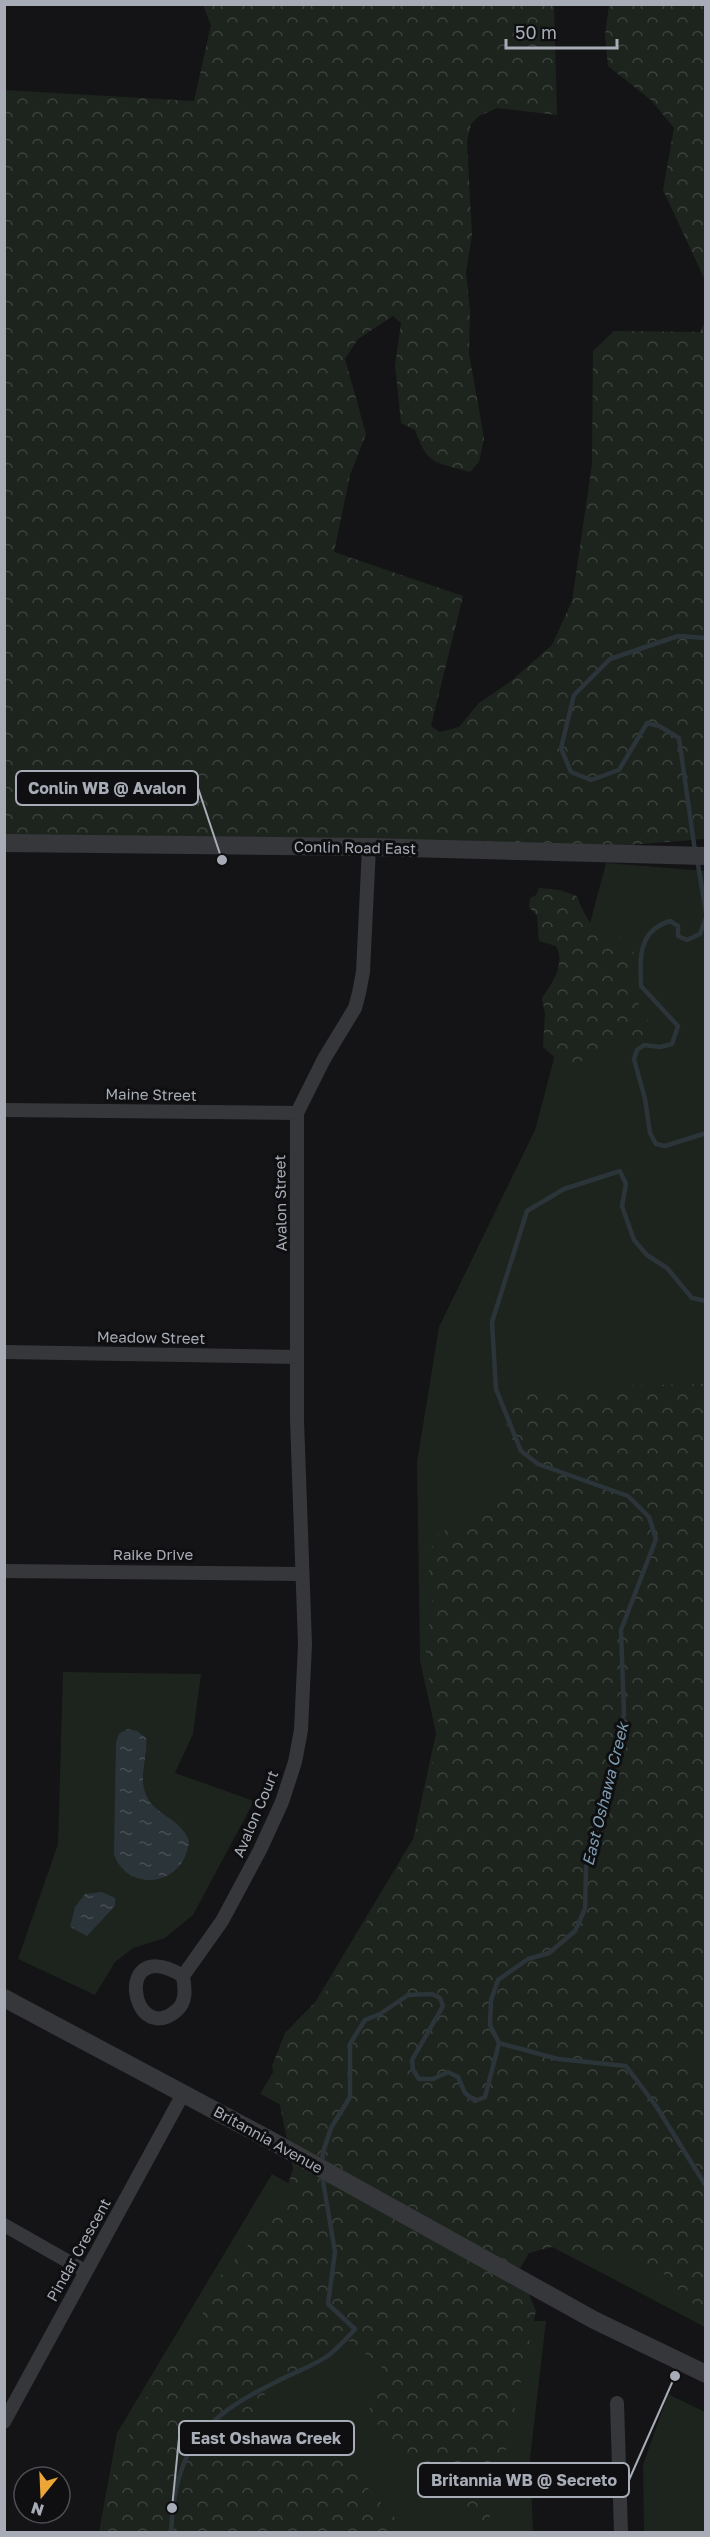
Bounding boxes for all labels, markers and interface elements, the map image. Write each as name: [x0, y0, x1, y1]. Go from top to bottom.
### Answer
scale bar: [506, 12, 617, 50]
text: 50 m: [515, 21, 557, 43]
callout: Conlin WB @ Avalon: [16, 771, 198, 805]
text: Conlin WB @ Avalon: [28, 778, 186, 798]
street label: Conlin Road East: [294, 837, 416, 857]
street label: Maine Street: [105, 1084, 197, 1104]
street label: Avalon Street: [270, 1155, 290, 1251]
street label: Meadow Street: [97, 1327, 205, 1347]
street label: Raike Drive: [113, 1545, 193, 1563]
water label: East Oshawa Creek: [578, 1718, 633, 1868]
street label: Avalon Court: [229, 1767, 281, 1860]
street label: Britannia Avenue: [211, 2102, 326, 2177]
street label: Pindar Crescent: [42, 2195, 114, 2304]
callout: East Oshawa Creek: [179, 2421, 354, 2455]
text: East Oshawa Creek: [191, 2428, 342, 2448]
callout: Britannia WB @ Secreto: [418, 2463, 629, 2497]
north arrow: [12, 2465, 72, 2525]
text: Britannia WB @ Secreto: [431, 2470, 617, 2490]
text: N: [28, 2498, 46, 2521]

